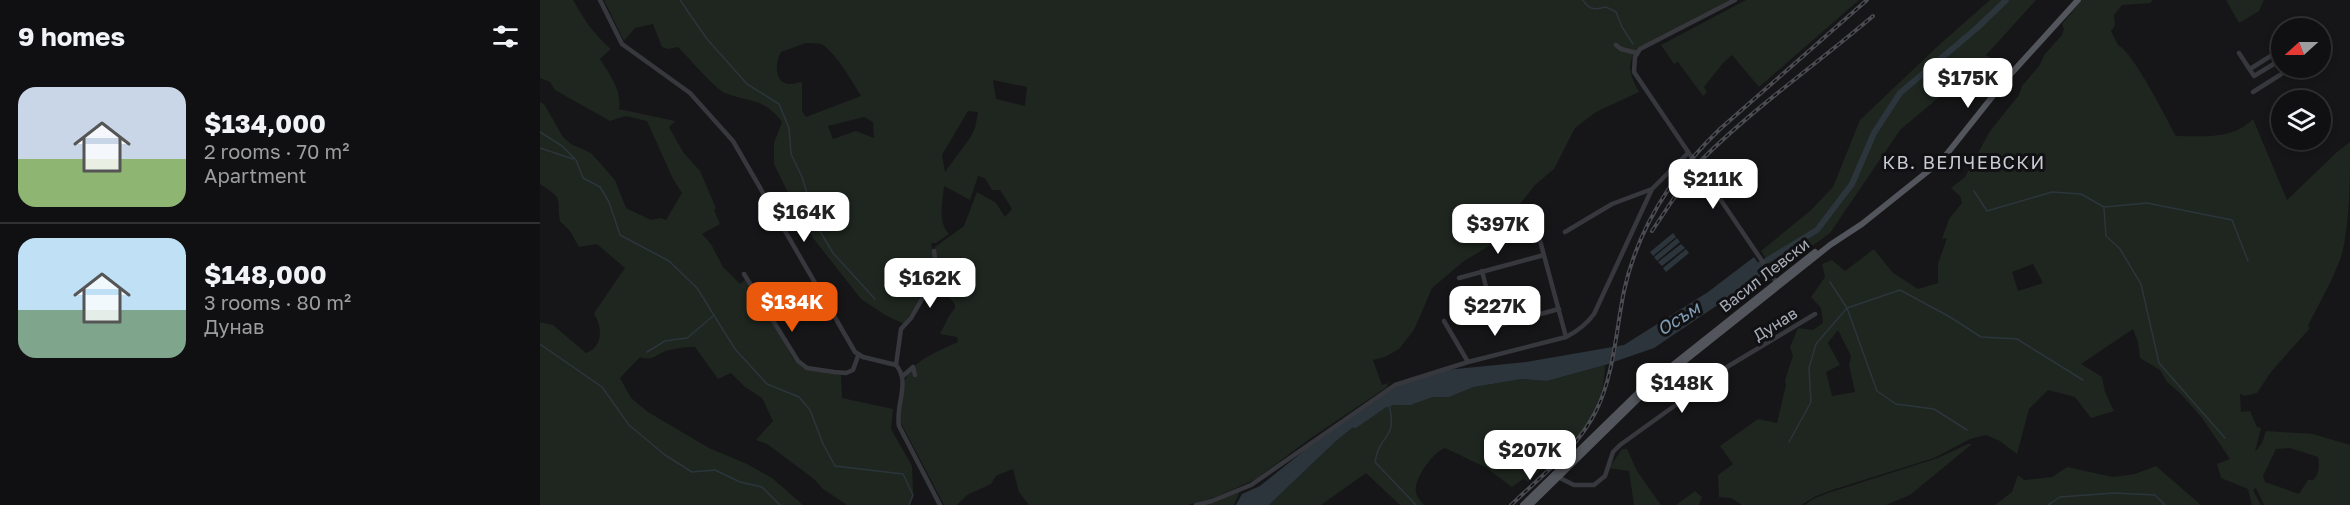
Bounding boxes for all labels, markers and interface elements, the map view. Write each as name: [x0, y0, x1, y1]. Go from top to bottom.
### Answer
north arrow: [2271, 18, 2331, 78]
map controls: [2271, 18, 2331, 150]
icon: filters: [489, 20, 522, 53]
text: 9 homes: [18, 21, 125, 52]
pin: $175K: [1926, 58, 2010, 109]
text: $175K: [1937, 65, 1999, 89]
button: layers: [2271, 90, 2331, 150]
text: $134,000: [204, 108, 326, 139]
icon: home: [66, 111, 138, 183]
text: 2 rooms · 70 m²: [204, 139, 349, 163]
district label: КВ. ВЕЛЧЕВСКИ: [1882, 151, 2046, 173]
pin: $211K: [1671, 159, 1755, 210]
text: Apartment: [204, 163, 307, 187]
text: $211K: [1683, 166, 1743, 190]
pin: $164K: [762, 192, 846, 243]
text: $164K: [772, 199, 836, 223]
pin: $397K: [1456, 204, 1540, 255]
text: $397K: [1466, 211, 1530, 235]
street label: Васил Левски: [1715, 234, 1813, 316]
pin: $162K: [888, 258, 972, 309]
text: $148,000: [204, 259, 327, 290]
icon: home: [66, 262, 138, 334]
text: $162K: [898, 265, 962, 289]
pin: $134K: [750, 282, 834, 333]
pin: $227K: [1453, 286, 1537, 337]
text: $134K: [761, 289, 823, 313]
text: 3 rooms · 80 m²: [204, 290, 351, 314]
text: $227K: [1463, 293, 1527, 317]
water label: Осъм: [1652, 296, 1704, 340]
street label: Дунав: [1749, 303, 1801, 345]
text: Дунав: [204, 314, 264, 338]
pin: $148K: [1640, 363, 1724, 414]
text: $148K: [1650, 370, 1714, 394]
pin: $207K: [1488, 430, 1572, 481]
text: $207K: [1498, 437, 1562, 461]

